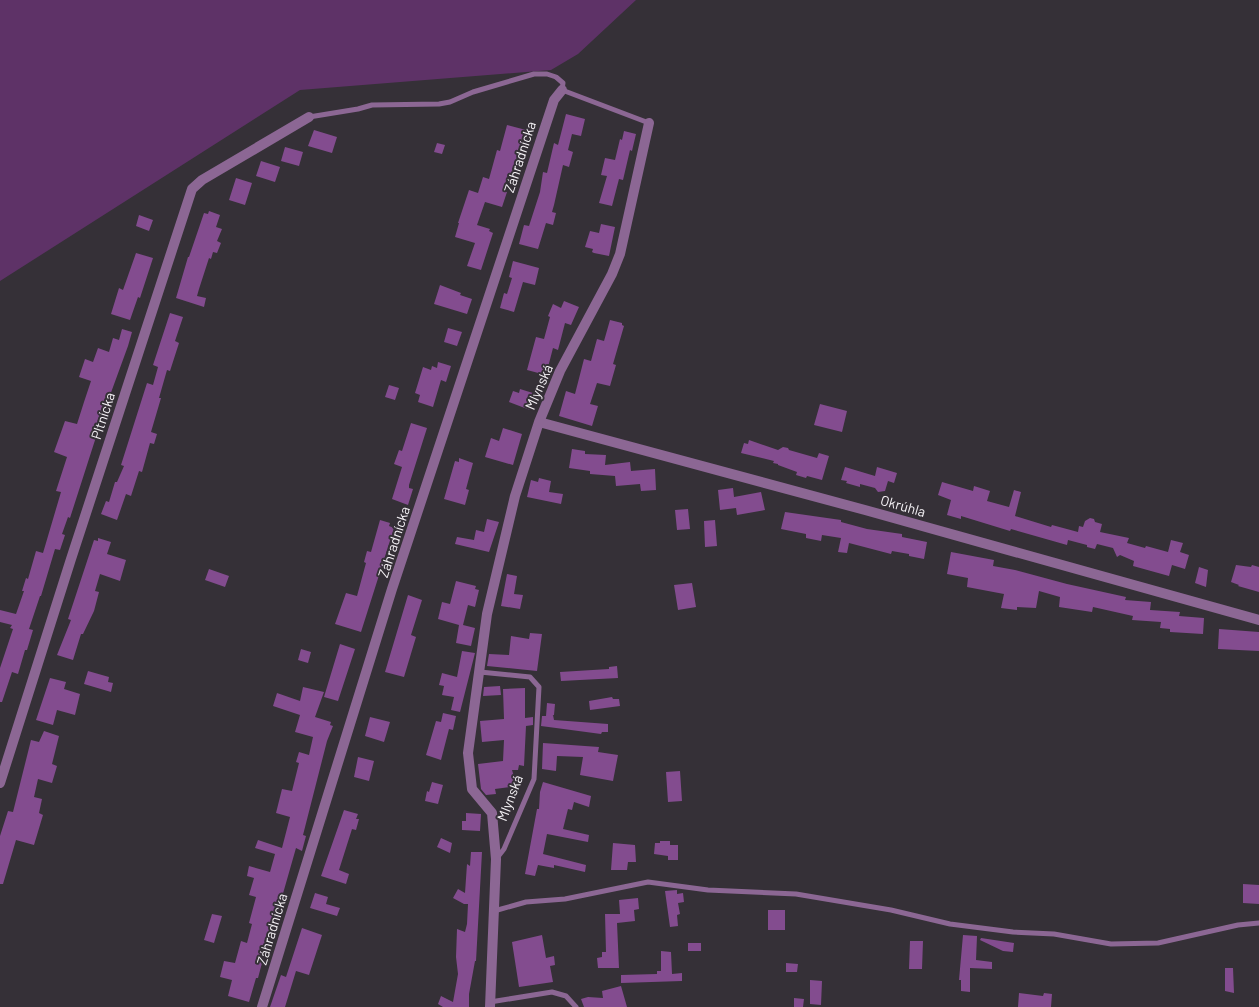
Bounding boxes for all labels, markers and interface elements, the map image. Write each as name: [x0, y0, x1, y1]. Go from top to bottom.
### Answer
street label: Záhradnícka: [500, 119, 539, 195]
street label: Mlynská: [521, 361, 556, 412]
street label: Pltnícka: [87, 390, 118, 442]
street label: Okrúhla: [879, 491, 928, 520]
street label: Záhradnícka: [374, 504, 413, 580]
street label: Mlynská: [493, 772, 526, 823]
street label: Záhradnícka: [253, 891, 290, 967]

